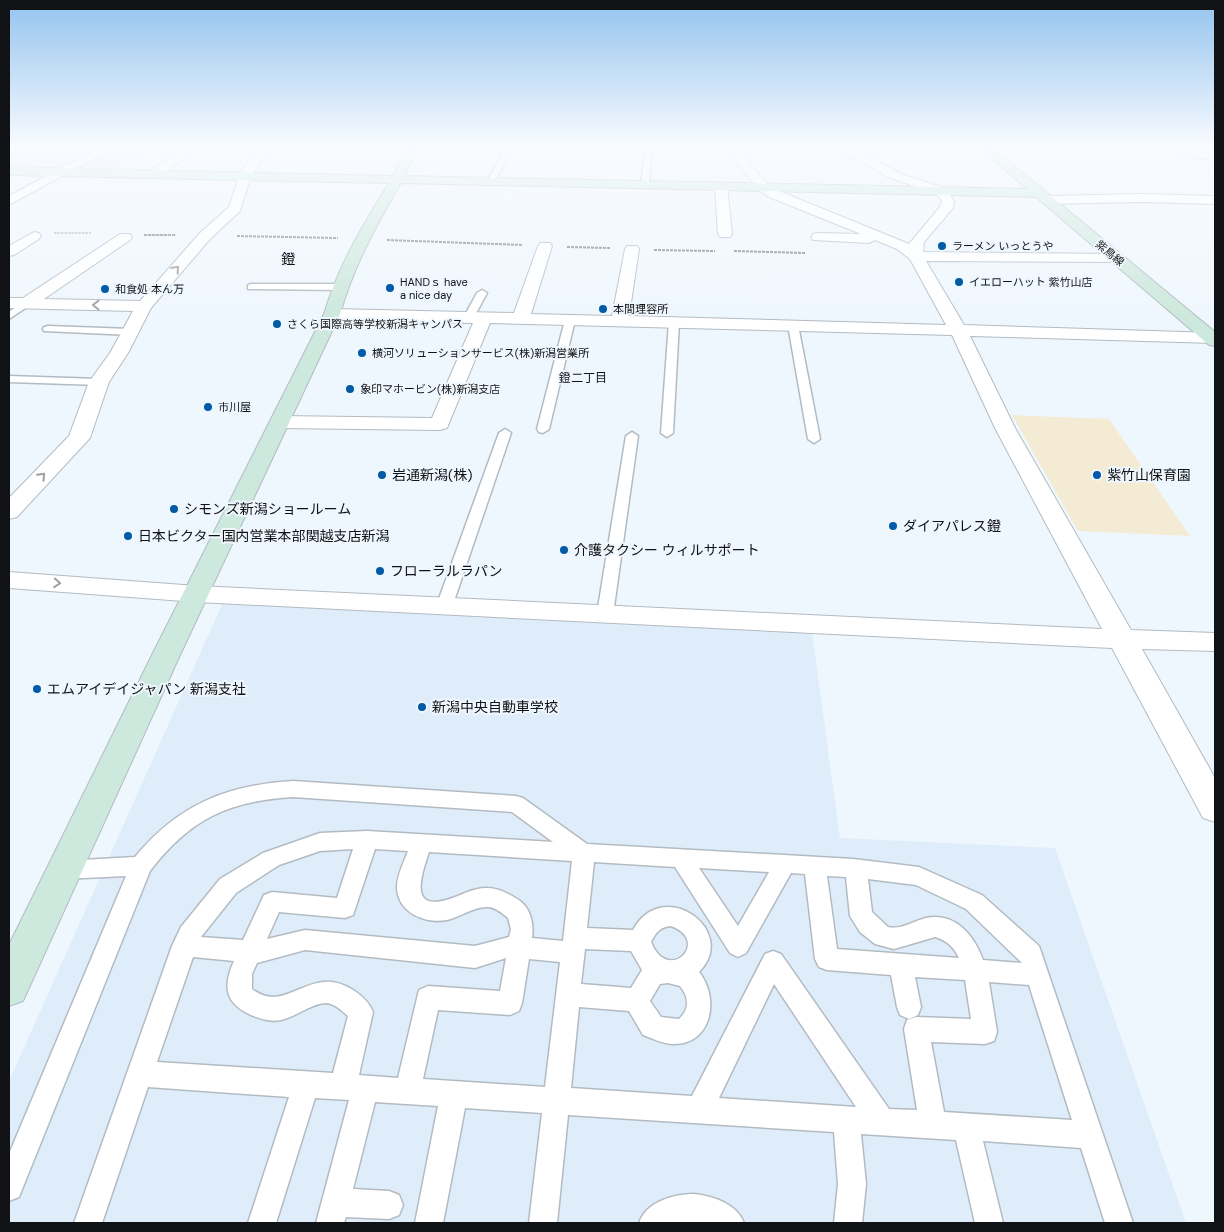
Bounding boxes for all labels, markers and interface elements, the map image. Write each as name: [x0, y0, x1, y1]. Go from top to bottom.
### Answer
street label: 紫鳥線: [1093, 237, 1127, 269]
place label: ラーメン いっとうや: [952, 239, 1054, 253]
marker: ラーメン いっとうや: [936, 240, 948, 252]
district label: 鐙: [281, 250, 296, 268]
one-way arrow: [171, 266, 180, 275]
place label: HANDｓ have a nice day: [400, 275, 468, 302]
place label: イエローハット 紫竹山店: [969, 275, 1093, 289]
marker: イエローハット 紫竹山店: [953, 276, 965, 288]
place label: 和食処 本ん万: [115, 282, 184, 296]
marker: HANDｓ have a nice day: [384, 282, 396, 294]
marker: 和食処 本ん万: [99, 283, 111, 295]
one-way arrow: [91, 300, 99, 310]
place label: 本間理容所: [613, 302, 669, 316]
marker: 本間理容所: [597, 303, 609, 315]
place label: さくら国際高等学校新潟キャンパス: [287, 317, 463, 331]
marker: さくら国際高等学校新潟キャンパス: [271, 318, 283, 330]
place label: 横河ソリューションサービス(株)新潟営業所: [372, 346, 590, 360]
marker: 横河ソリューションサービス(株)新潟営業所: [356, 347, 368, 359]
district label: 鐙二丁目: [559, 370, 607, 386]
place label: 象印マホービン(株)新潟支店: [360, 382, 500, 396]
marker: 象印マホービン(株)新潟支店: [344, 383, 356, 395]
place label: 市川屋: [218, 400, 251, 414]
marker: 市川屋: [202, 401, 214, 413]
place label: 岩通新潟(株): [392, 466, 472, 484]
place label: 紫竹山保育園: [1107, 466, 1191, 484]
marker: 岩通新潟(株): [376, 469, 388, 481]
marker: 紫竹山保育園: [1091, 469, 1103, 481]
one-way arrow: [36, 473, 45, 482]
place label: シモンズ新潟ショールーム: [184, 500, 351, 518]
marker: シモンズ新潟ショールーム: [168, 503, 180, 515]
place label: ダイアパレス鐙: [903, 517, 1002, 535]
marker: ダイアパレス鐙: [887, 520, 899, 532]
place label: 日本ビクター国内営業本部関越支店新潟: [138, 527, 389, 545]
marker: 日本ビクター国内営業本部関越支店新潟: [122, 530, 134, 542]
place label: 介護タクシー ウィルサポート: [574, 541, 760, 559]
marker: 介護タクシー ウィルサポート: [558, 544, 570, 556]
place label: フローラルラパン: [390, 562, 503, 580]
marker: フローラルラパン: [374, 565, 386, 577]
one-way arrow: [54, 578, 62, 589]
place label: エムアイデイジャパン 新潟支社: [47, 680, 246, 698]
marker: エムアイデイジャパン 新潟支社: [31, 683, 43, 695]
place label: 新潟中央自動車学校: [432, 698, 558, 716]
marker: 新潟中央自動車学校: [416, 701, 428, 713]

